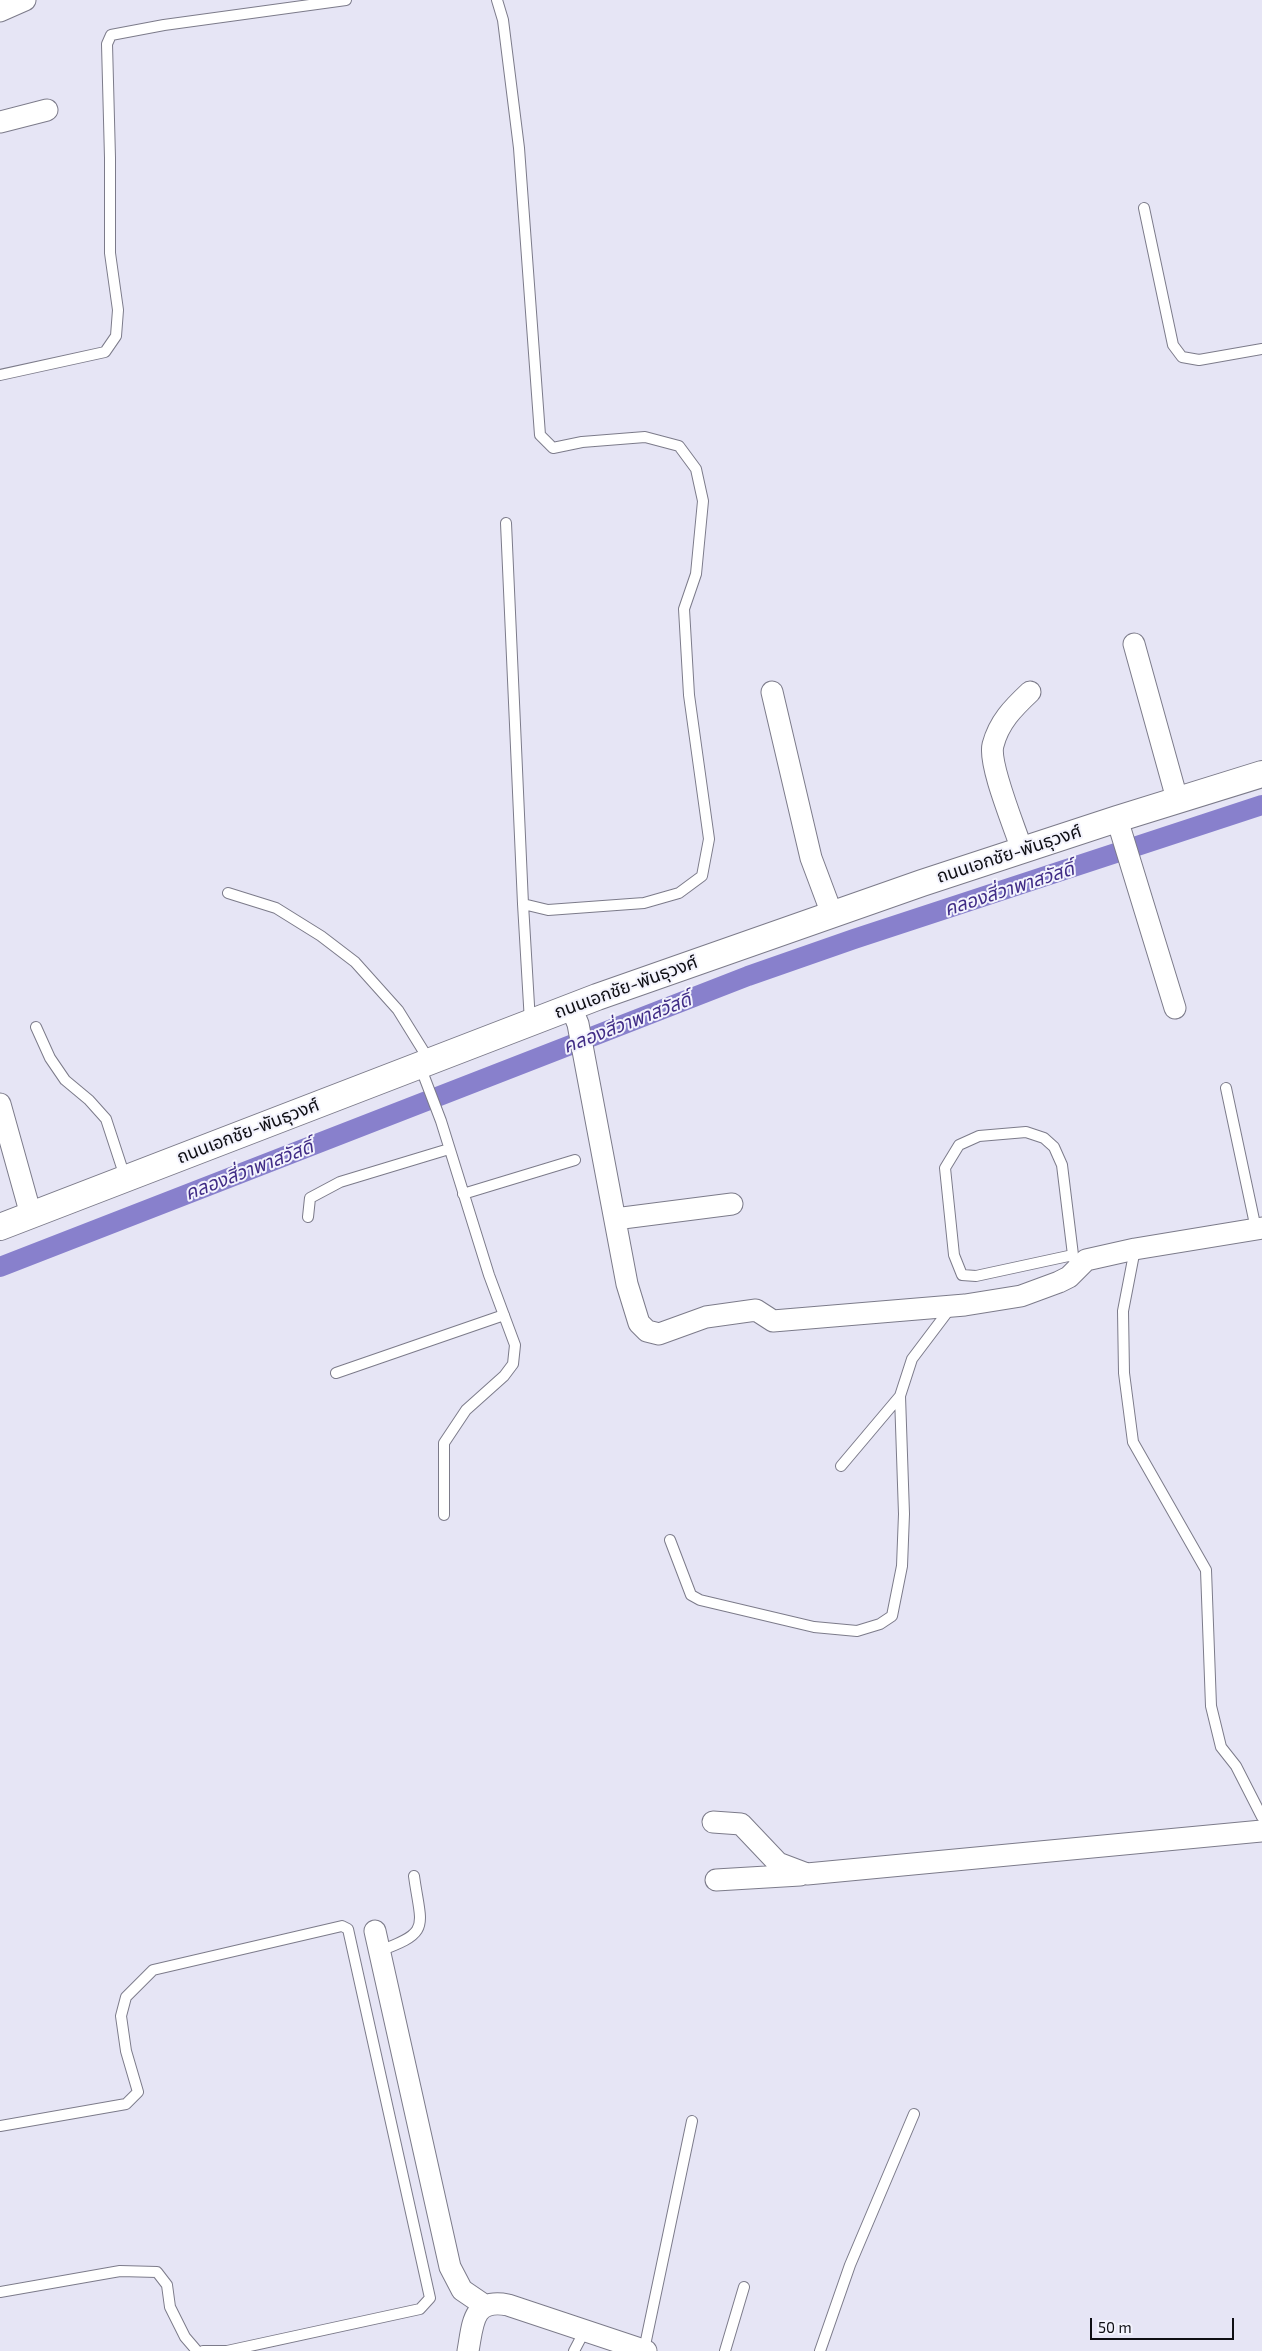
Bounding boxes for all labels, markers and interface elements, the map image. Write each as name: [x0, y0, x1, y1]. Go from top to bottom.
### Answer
street label: ถนนเอกชัย-พันธุวงศ์: [934, 820, 1084, 888]
water label: คลองสี่วาพาสวัสดิ์: [941, 857, 1077, 921]
street label: ถนนเอกชัย-พันธุวงศ์: [551, 951, 701, 1023]
water label: คลองสี่วาพาสวัสดิ์: [560, 988, 694, 1058]
street label: ถนนเอกชัย-พันธุวงศ์: [174, 1094, 322, 1168]
water label: คลองสี่วาพาสวัสดิ์: [182, 1135, 316, 1205]
scale bar: [1092, 2308, 1236, 2340]
text: 50 m: [1098, 2318, 1132, 2336]

